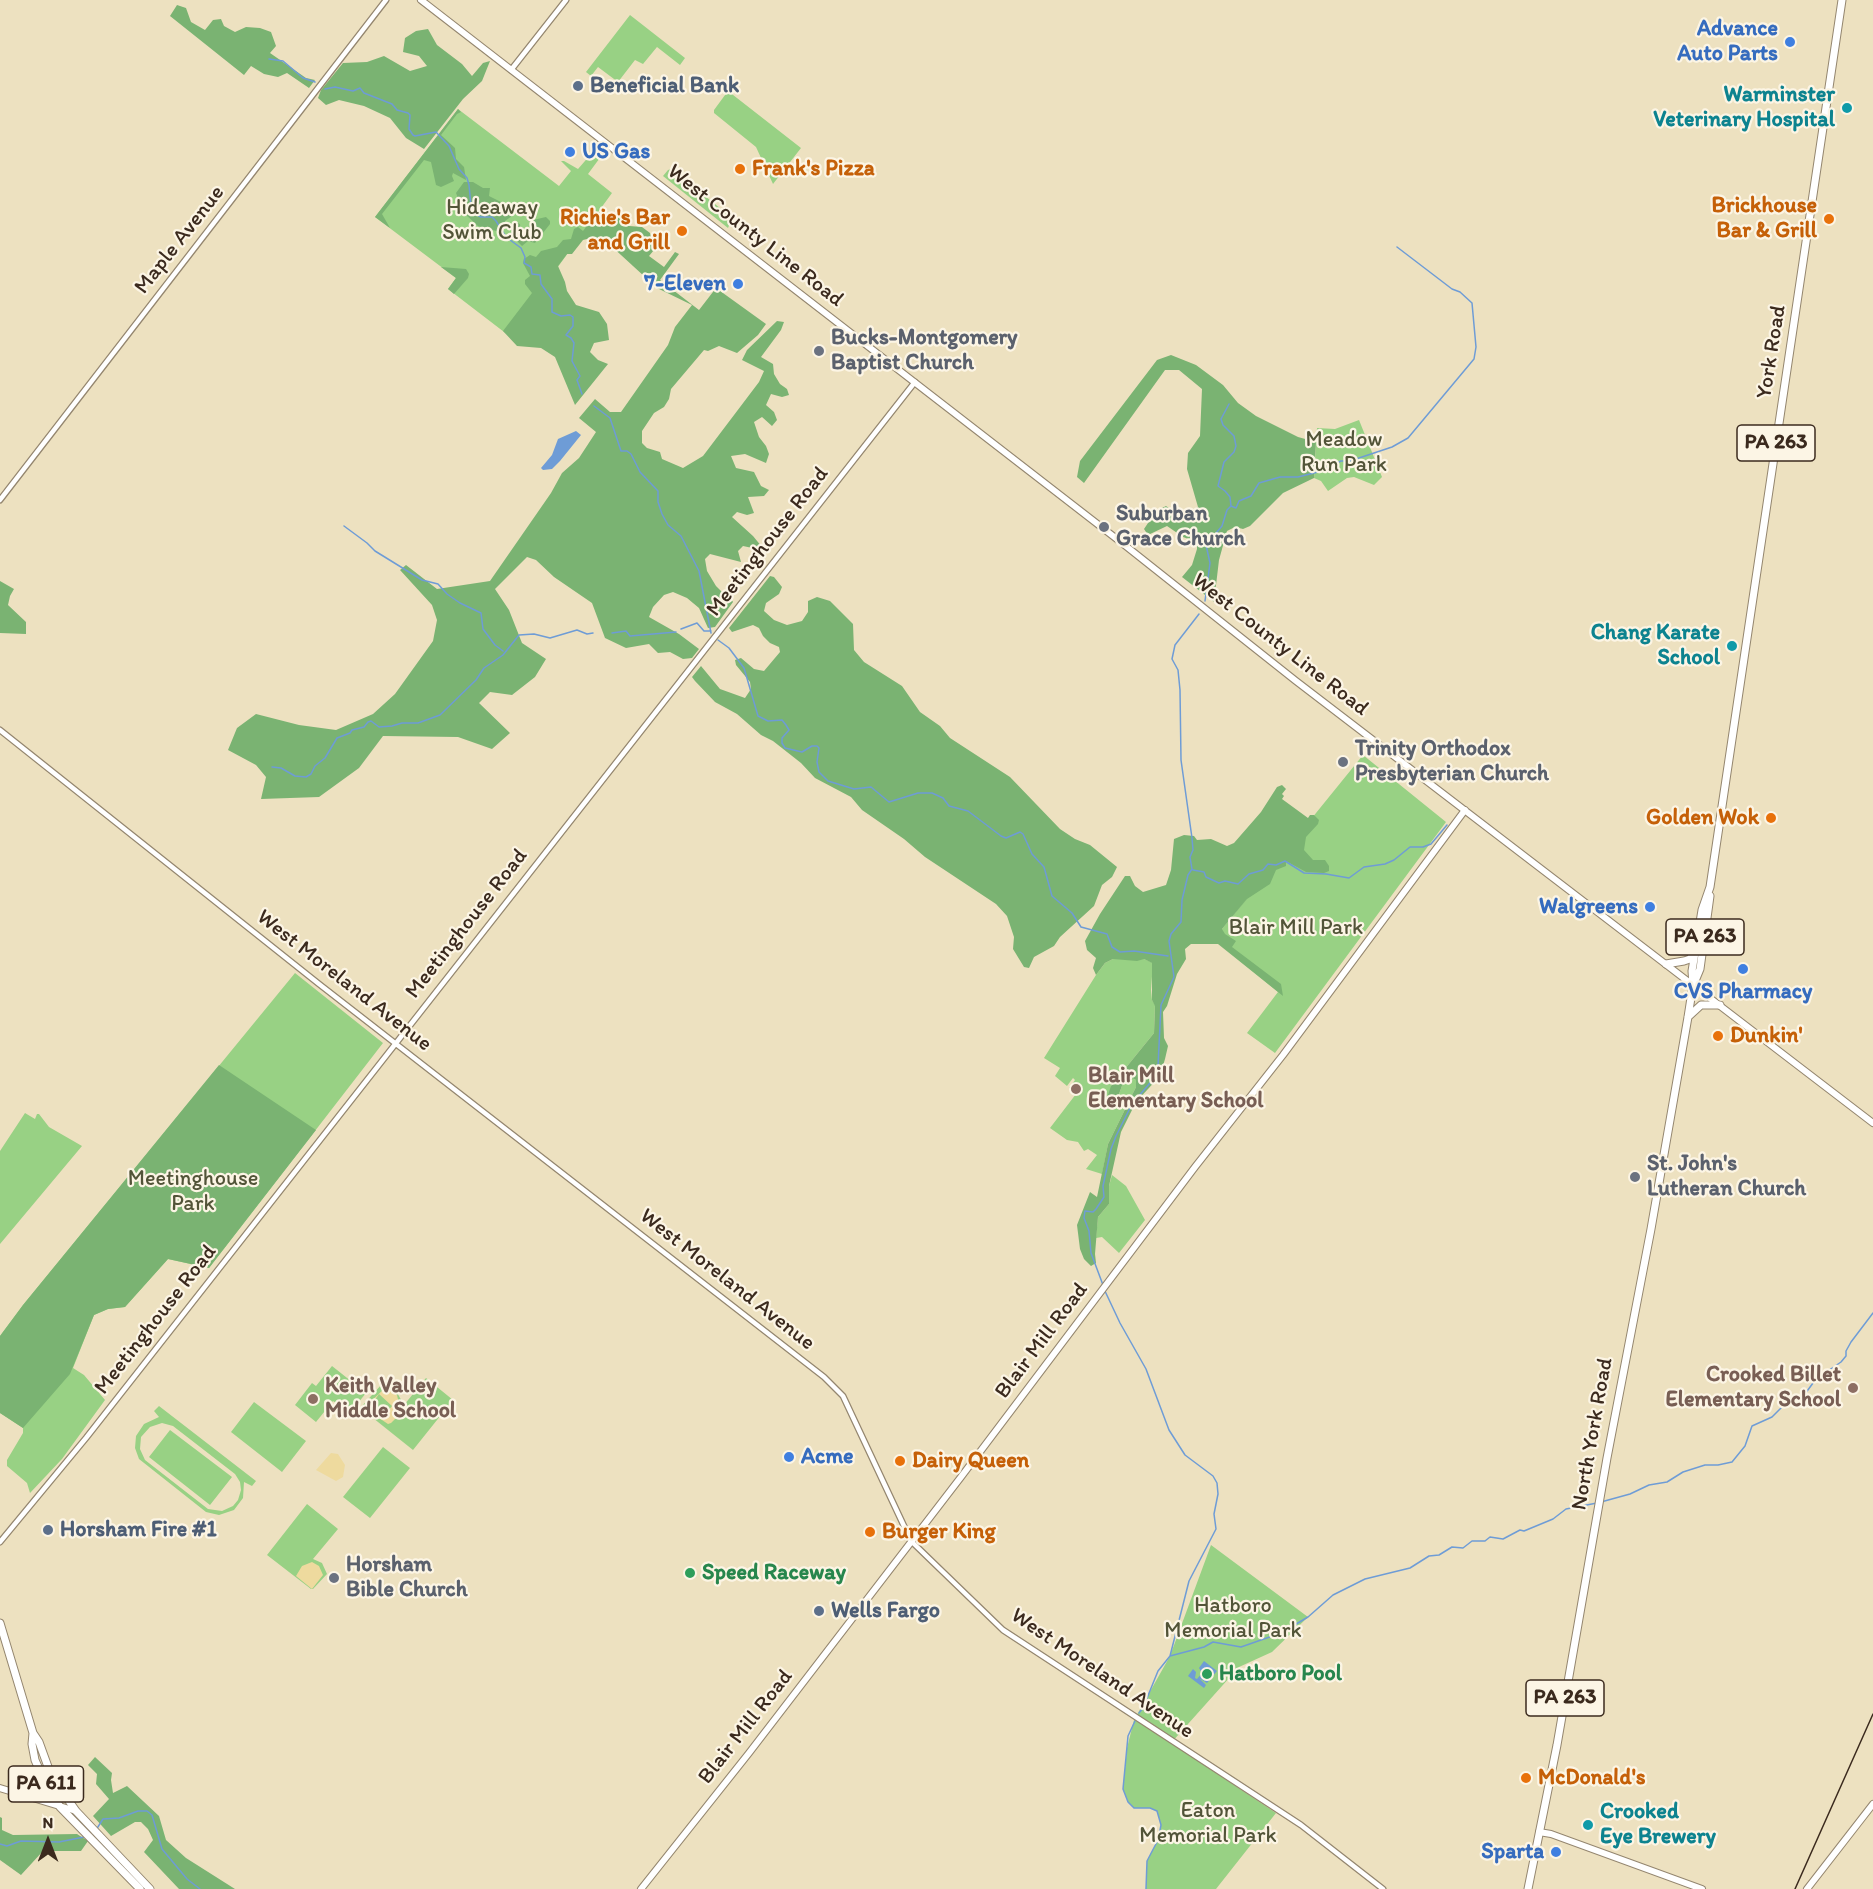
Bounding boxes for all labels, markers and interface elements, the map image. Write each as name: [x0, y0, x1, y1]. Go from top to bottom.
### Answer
place label: Advance Auto Parts: [1677, 16, 1778, 68]
marker: Advance Auto Parts: [1783, 35, 1797, 49]
place label: Beneficial Bank: [590, 73, 739, 99]
marker: Beneficial Bank: [571, 79, 585, 93]
place label: Warminster Veterinary Hospital: [1653, 82, 1835, 134]
marker: Warminster Veterinary Hospital: [1840, 101, 1854, 115]
place label: US Gas: [582, 139, 650, 165]
marker: US Gas: [563, 145, 577, 159]
place label: Frank's Pizza: [752, 156, 874, 182]
street label: West County Line Road: [661, 159, 849, 313]
marker: Frank's Pizza: [733, 162, 747, 176]
street label: Maple Avenue: [129, 180, 231, 300]
place label: Brickhouse Bar & Grill: [1712, 193, 1817, 244]
park label: Hideaway Swim Club: [442, 195, 542, 246]
place label: Richie's Bar and Grill: [560, 205, 670, 256]
marker: Brickhouse Bar & Grill: [1822, 212, 1836, 226]
marker: Richie's Bar and Grill: [675, 224, 689, 238]
place label: 7-Eleven: [644, 271, 726, 297]
marker: 7-Eleven: [731, 277, 745, 291]
street label: York Road: [1752, 303, 1792, 401]
place label: Bucks-Montgomery Baptist Church: [831, 325, 1017, 376]
marker: Bucks-Montgomery Baptist Church: [812, 344, 826, 358]
road number: PA 263: [1737, 425, 1815, 461]
park label: Meadow Run Park: [1301, 427, 1387, 478]
street label: Meetinghouse Road: [701, 462, 835, 622]
place label: Suburban Grace Church: [1116, 501, 1245, 552]
marker: Suburban Grace Church: [1097, 520, 1111, 534]
street label: West County Line Road: [1186, 568, 1374, 722]
place label: Chang Karate School: [1591, 620, 1720, 672]
marker: Chang Karate School: [1725, 639, 1739, 653]
place label: Trinity Orthodox Presbyterian Church: [1355, 736, 1549, 788]
marker: Trinity Orthodox Presbyterian Church: [1336, 755, 1350, 769]
place label: Golden Wok: [1646, 805, 1759, 831]
marker: Golden Wok: [1764, 811, 1778, 825]
street label: Meetinghouse Road: [400, 844, 534, 1004]
place label: Walgreens: [1539, 894, 1638, 920]
marker: Walgreens: [1643, 900, 1657, 914]
street label: West Moreland Avenue: [251, 904, 437, 1058]
park label: Blair Mill Park: [1229, 915, 1363, 941]
road number: PA 263: [1666, 919, 1744, 955]
marker: CVS Pharmacy: [1736, 962, 1750, 976]
place label: CVS Pharmacy: [1674, 979, 1812, 1005]
place label: Dunkin': [1730, 1023, 1803, 1049]
marker: Dunkin': [1711, 1029, 1725, 1043]
place label: Blair Mill Elementary School: [1088, 1063, 1263, 1114]
marker: Blair Mill Elementary School: [1069, 1082, 1083, 1096]
place label: St. John's Lutheran Church: [1647, 1151, 1806, 1202]
park label: Meetinghouse Park: [128, 1166, 258, 1218]
marker: St. John's Lutheran Church: [1628, 1170, 1642, 1184]
street label: West Moreland Avenue: [634, 1203, 820, 1357]
street label: Meetinghouse Road: [89, 1240, 223, 1400]
street label: Blair Mill Road: [990, 1278, 1094, 1404]
street label: North York Road: [1567, 1356, 1619, 1512]
place label: Crooked Billet Elementary School: [1666, 1362, 1841, 1414]
place label: Keith Valley Middle School: [325, 1373, 456, 1424]
marker: Crooked Billet Elementary School: [1846, 1381, 1860, 1395]
marker: Keith Valley Middle School: [306, 1392, 320, 1406]
place label: Acme: [801, 1444, 854, 1470]
place label: Dairy Queen: [912, 1448, 1029, 1474]
marker: Acme: [782, 1450, 796, 1464]
marker: Dairy Queen: [893, 1454, 907, 1468]
place label: Horsham Fire #1: [60, 1517, 217, 1543]
place label: Burger King: [882, 1519, 996, 1545]
marker: Horsham Fire #1: [41, 1523, 55, 1537]
marker: Burger King: [863, 1525, 877, 1539]
place label: Horsham Bible Church: [346, 1552, 468, 1604]
place label: Speed Raceway: [702, 1560, 846, 1586]
marker: Speed Raceway: [683, 1566, 697, 1580]
marker: Horsham Bible Church: [327, 1571, 341, 1585]
park label: Hatboro Memorial Park: [1164, 1593, 1302, 1645]
place label: Wells Fargo: [831, 1598, 940, 1624]
street label: West Moreland Avenue: [1005, 1603, 1199, 1745]
marker: Wells Fargo: [812, 1604, 826, 1618]
place label: Hatboro Pool: [1219, 1661, 1342, 1687]
street label: Blair Mill Road: [693, 1664, 799, 1790]
marker: Hatboro Pool: [1200, 1667, 1214, 1681]
road number: PA 263: [1526, 1680, 1604, 1716]
place label: McDonald's: [1538, 1765, 1646, 1791]
road number: PA 611: [9, 1766, 84, 1802]
marker: McDonald's: [1519, 1771, 1533, 1785]
park label: Eaton Memorial Park: [1139, 1798, 1277, 1850]
place label: Crooked Eye Brewery: [1600, 1799, 1716, 1850]
north arrow: [18, 1811, 78, 1871]
text: N: [43, 1813, 53, 1832]
marker: Crooked Eye Brewery: [1581, 1818, 1595, 1832]
place label: Sparta: [1481, 1839, 1544, 1865]
marker: Sparta: [1549, 1845, 1563, 1859]

